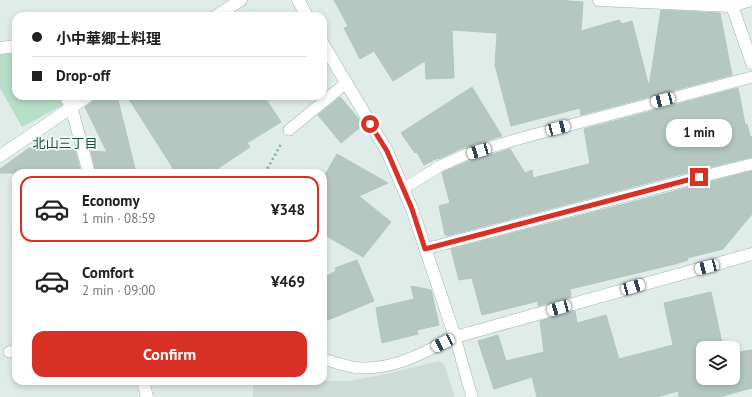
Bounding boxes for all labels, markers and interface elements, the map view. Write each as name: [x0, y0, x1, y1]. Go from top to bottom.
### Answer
text: 小中華郷土料理: [56, 29, 161, 48]
text: Drop-off: [56, 66, 110, 85]
car: [650, 91, 676, 109]
route start: [361, 115, 379, 133]
car: [545, 119, 571, 137]
callout: 1 min: [666, 119, 732, 147]
text: 1 min: [683, 124, 715, 141]
district label: 北山三丁目: [32, 135, 98, 152]
car: [466, 142, 492, 160]
route end: [690, 168, 708, 186]
icon: car: [34, 191, 70, 227]
text: Economy: [82, 191, 140, 210]
text: ¥348: [271, 200, 305, 219]
text: 1 min · 08:59: [82, 210, 155, 227]
car: [694, 258, 720, 276]
icon: car: [34, 263, 70, 299]
text: Comfort: [82, 263, 134, 282]
text: ¥469: [271, 272, 305, 291]
car: [620, 278, 646, 296]
text: 2 min · 09:00: [82, 282, 155, 299]
car: [546, 299, 572, 317]
button: Confirm: [32, 331, 307, 377]
car: [430, 332, 456, 354]
map controls: [696, 341, 740, 385]
button: layers: [696, 341, 740, 385]

